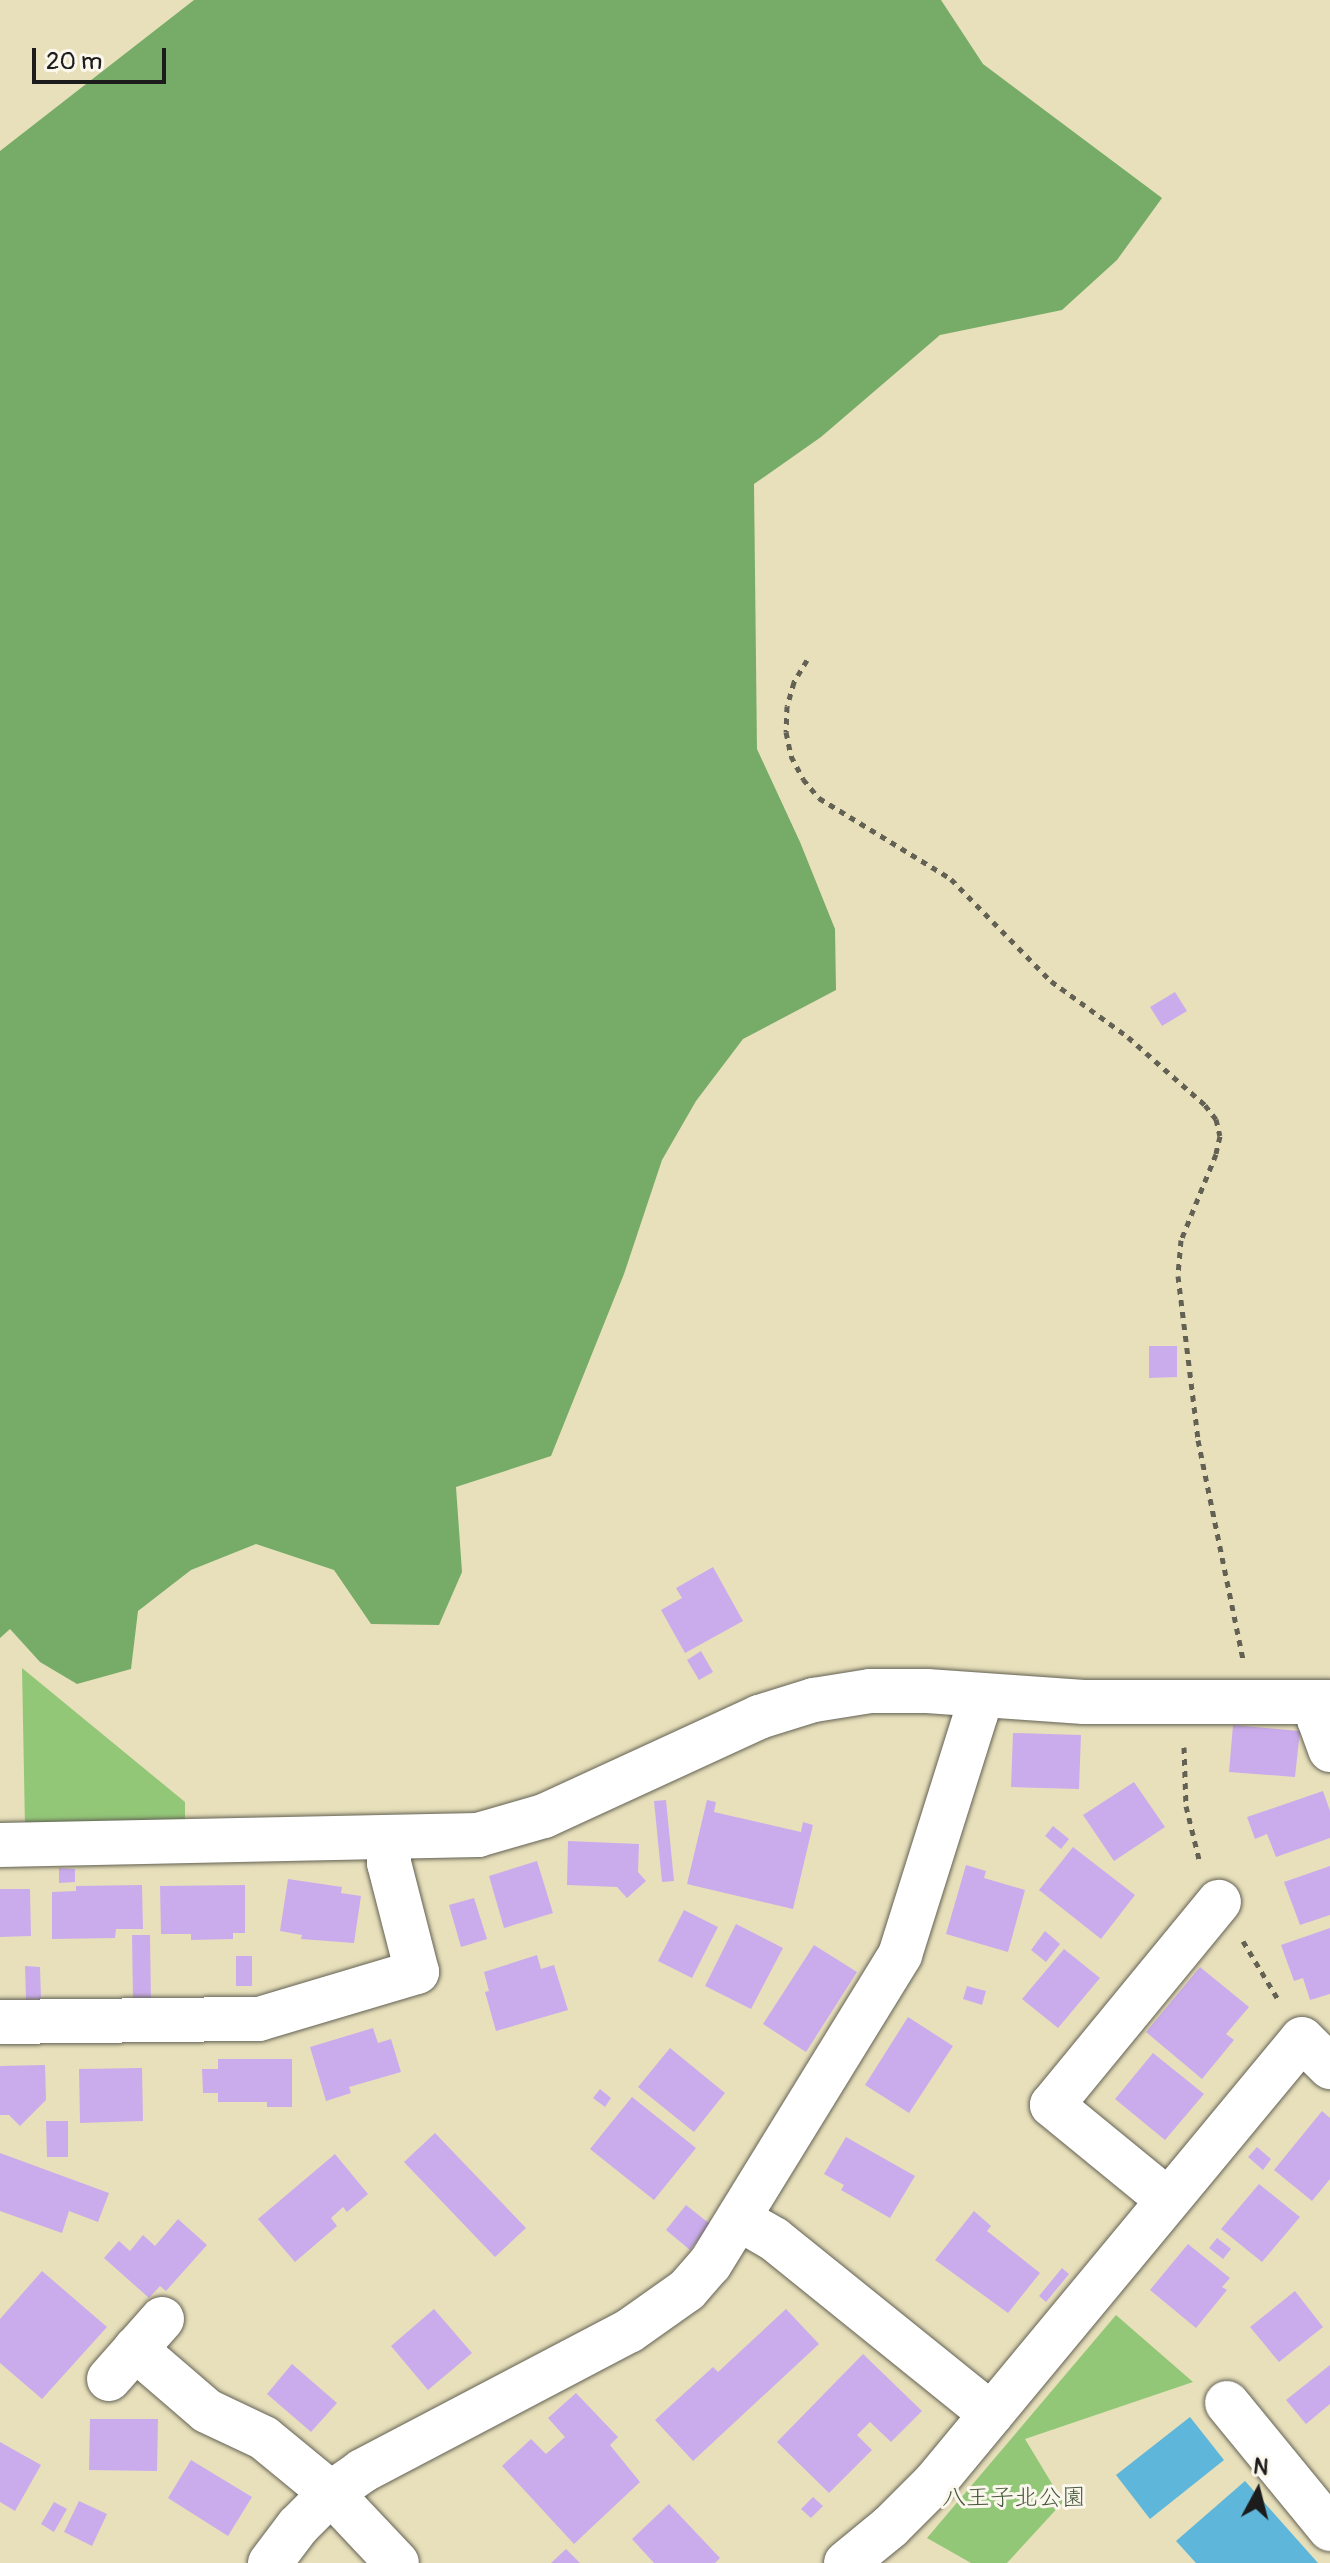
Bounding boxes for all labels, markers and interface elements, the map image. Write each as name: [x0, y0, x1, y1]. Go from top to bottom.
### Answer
scale bar: [36, 32, 170, 82]
text: 20 m: [46, 47, 102, 76]
north arrow: [1218, 2451, 1298, 2531]
text: N: [1252, 2452, 1270, 2482]
park label: 八王子北公園: [942, 2484, 1086, 2512]

